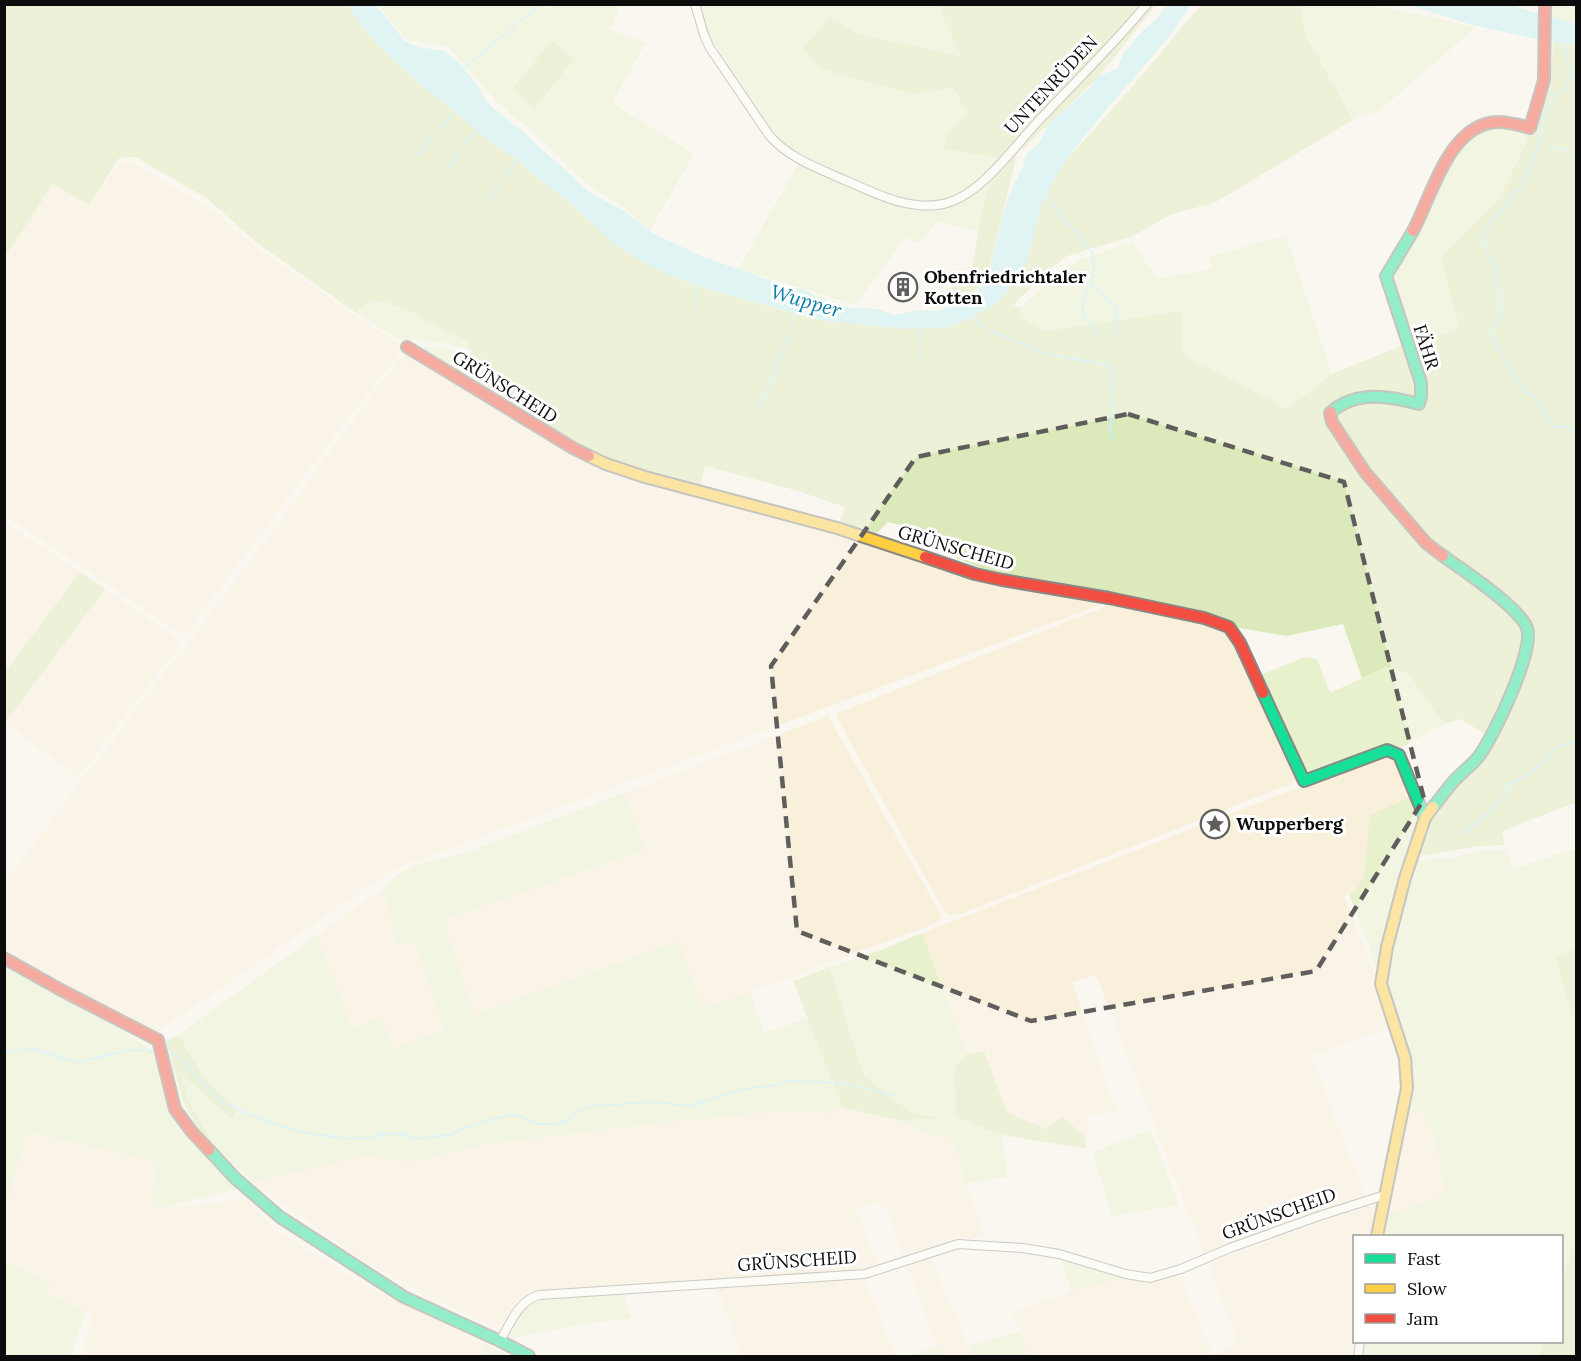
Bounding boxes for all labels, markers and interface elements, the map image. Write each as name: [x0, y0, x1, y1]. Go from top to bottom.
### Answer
street label: UNTENRÜDEN: [999, 31, 1102, 139]
place label: Obenfriedrichtaler Kotten: [924, 265, 1087, 309]
building icon: Obenfriedrichtaler Kotten: [887, 271, 919, 303]
water label: Wupper: [768, 279, 845, 323]
street label: FÄHR: [1408, 322, 1445, 373]
street label: GRÜNSCHEID: [448, 345, 562, 428]
street label: GRÜNSCHEID: [895, 520, 1017, 575]
place icon: Wupperberg: [1199, 808, 1231, 840]
place label: Wupperberg: [1236, 812, 1344, 835]
street label: GRÜNSCHEID: [1219, 1182, 1339, 1245]
legend: [1353, 1235, 1563, 1343]
street label: GRÜNSCHEID: [737, 1245, 857, 1276]
text: Fast: [1407, 1247, 1441, 1270]
text: Slow: [1407, 1277, 1447, 1300]
text: Jam: [1406, 1307, 1439, 1330]

